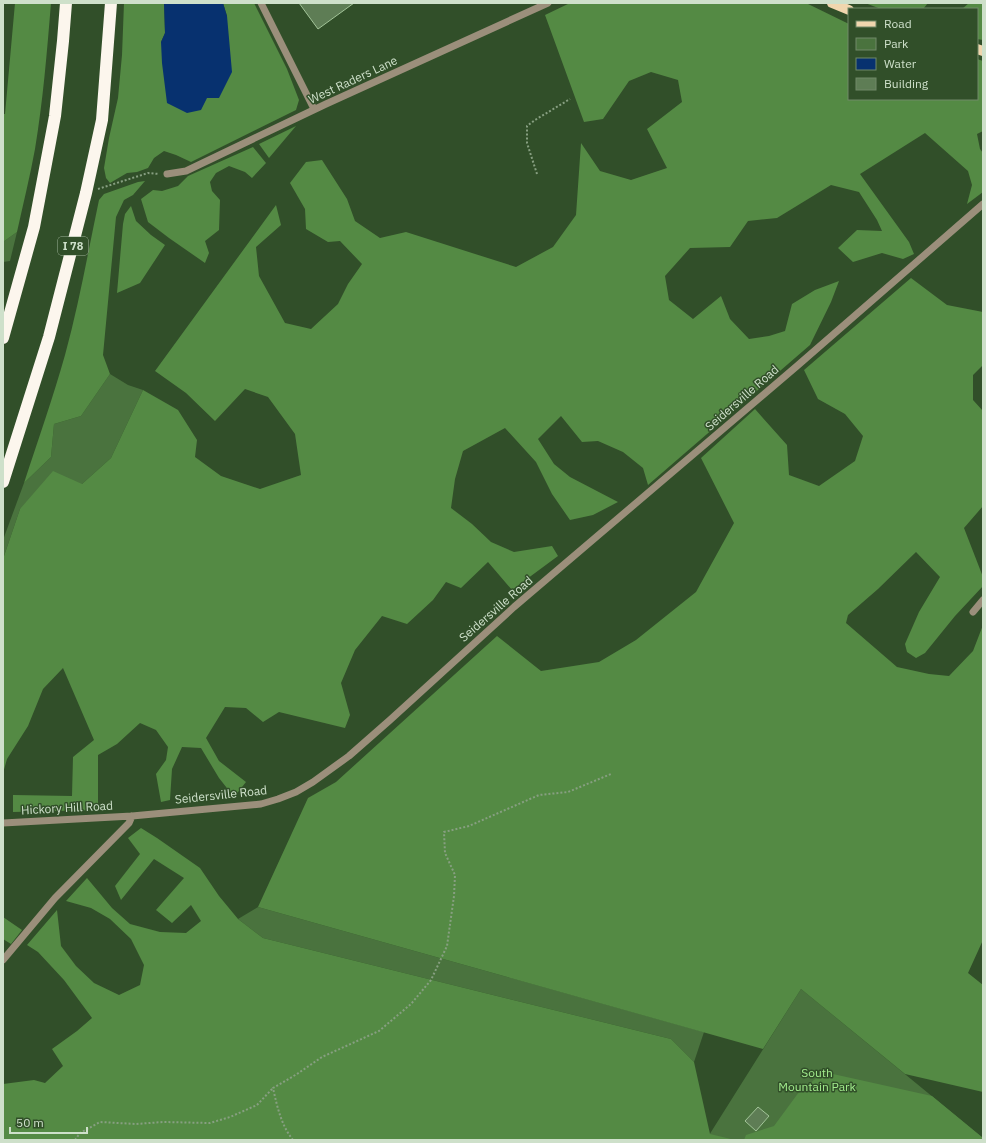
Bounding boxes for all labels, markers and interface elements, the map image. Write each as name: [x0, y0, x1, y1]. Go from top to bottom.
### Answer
legend: [848, 8, 978, 100]
text: Road: [884, 16, 912, 31]
text: Park: [884, 36, 909, 51]
street label: West Raders Lane: [306, 52, 400, 107]
text: Water: [884, 56, 917, 71]
text: Building: [884, 76, 929, 91]
road number: I 78: [58, 237, 88, 255]
street label: Seidersville Road: [702, 362, 782, 434]
street label: Seidersville Road: [456, 573, 536, 645]
street label: Seidersville Road: [174, 782, 268, 807]
street label: Hickory Hill Road: [21, 798, 113, 817]
park label: South Mountain Park: [778, 1065, 857, 1094]
scale bar: [10, 1109, 87, 1135]
text: 50 m: [16, 1115, 44, 1130]

